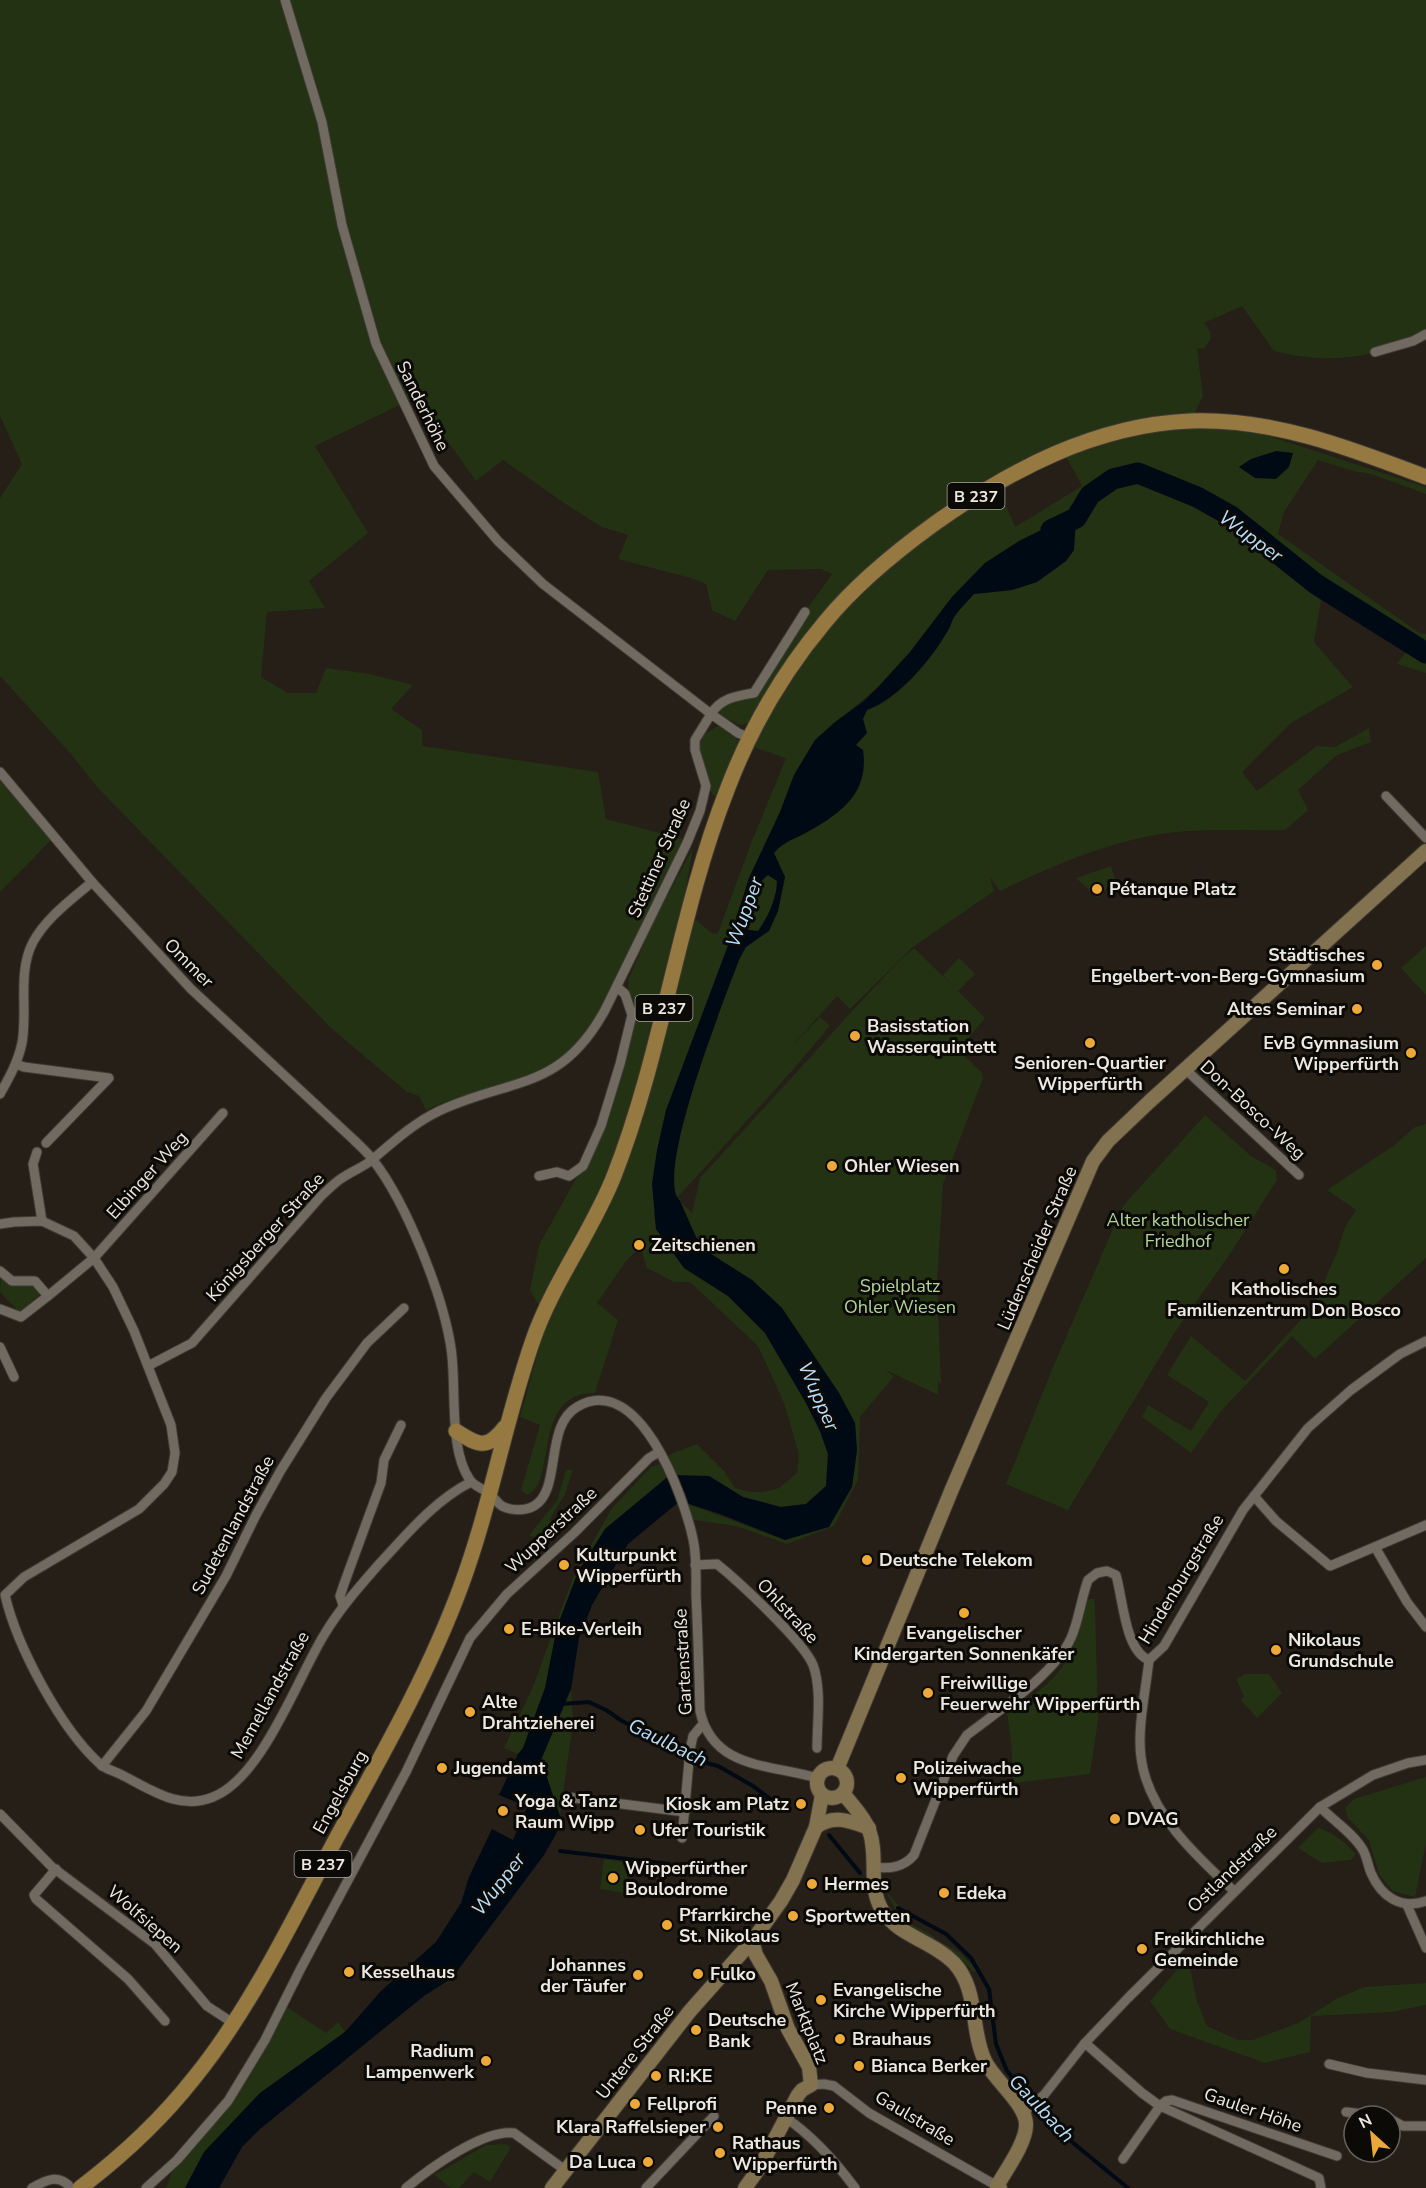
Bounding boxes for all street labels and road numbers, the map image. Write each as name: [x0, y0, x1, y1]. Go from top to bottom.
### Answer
street label: Sanderhöhe: [391, 357, 455, 455]
road number: B 237: [948, 483, 1004, 509]
street label: Stettiner Straße: [622, 795, 696, 921]
street label: Ommer: [159, 933, 219, 993]
road number: B 237: [636, 995, 692, 1021]
street label: Don-Bosco-Weg: [1195, 1055, 1311, 1165]
street label: Elbinger Weg: [101, 1126, 193, 1224]
street label: Lüdenscheider Straße: [992, 1162, 1082, 1334]
street label: Königsberger Straße: [200, 1167, 330, 1307]
street label: Sudetenlandstraße: [186, 1451, 280, 1599]
street label: Wupperstraße: [500, 1481, 602, 1579]
street label: Hindenburgstraße: [1133, 1510, 1229, 1648]
street label: Ohlstraße: [752, 1573, 824, 1649]
street label: Gartenstraße: [668, 1608, 698, 1716]
street label: Memellandstraße: [225, 1627, 315, 1763]
street label: Engelsburg: [307, 1746, 373, 1838]
street label: Ostlandstraße: [1182, 1820, 1282, 1918]
road number: B 237: [294, 1851, 352, 1877]
street label: Wolfsiepen: [102, 1880, 188, 1958]
street label: Marktplatz: [780, 1978, 834, 2068]
street label: Untere Straße: [591, 2000, 679, 2104]
street label: Gauler Höhe: [1201, 2082, 1305, 2138]
street label: Gaulstraße: [871, 2085, 959, 2151]

